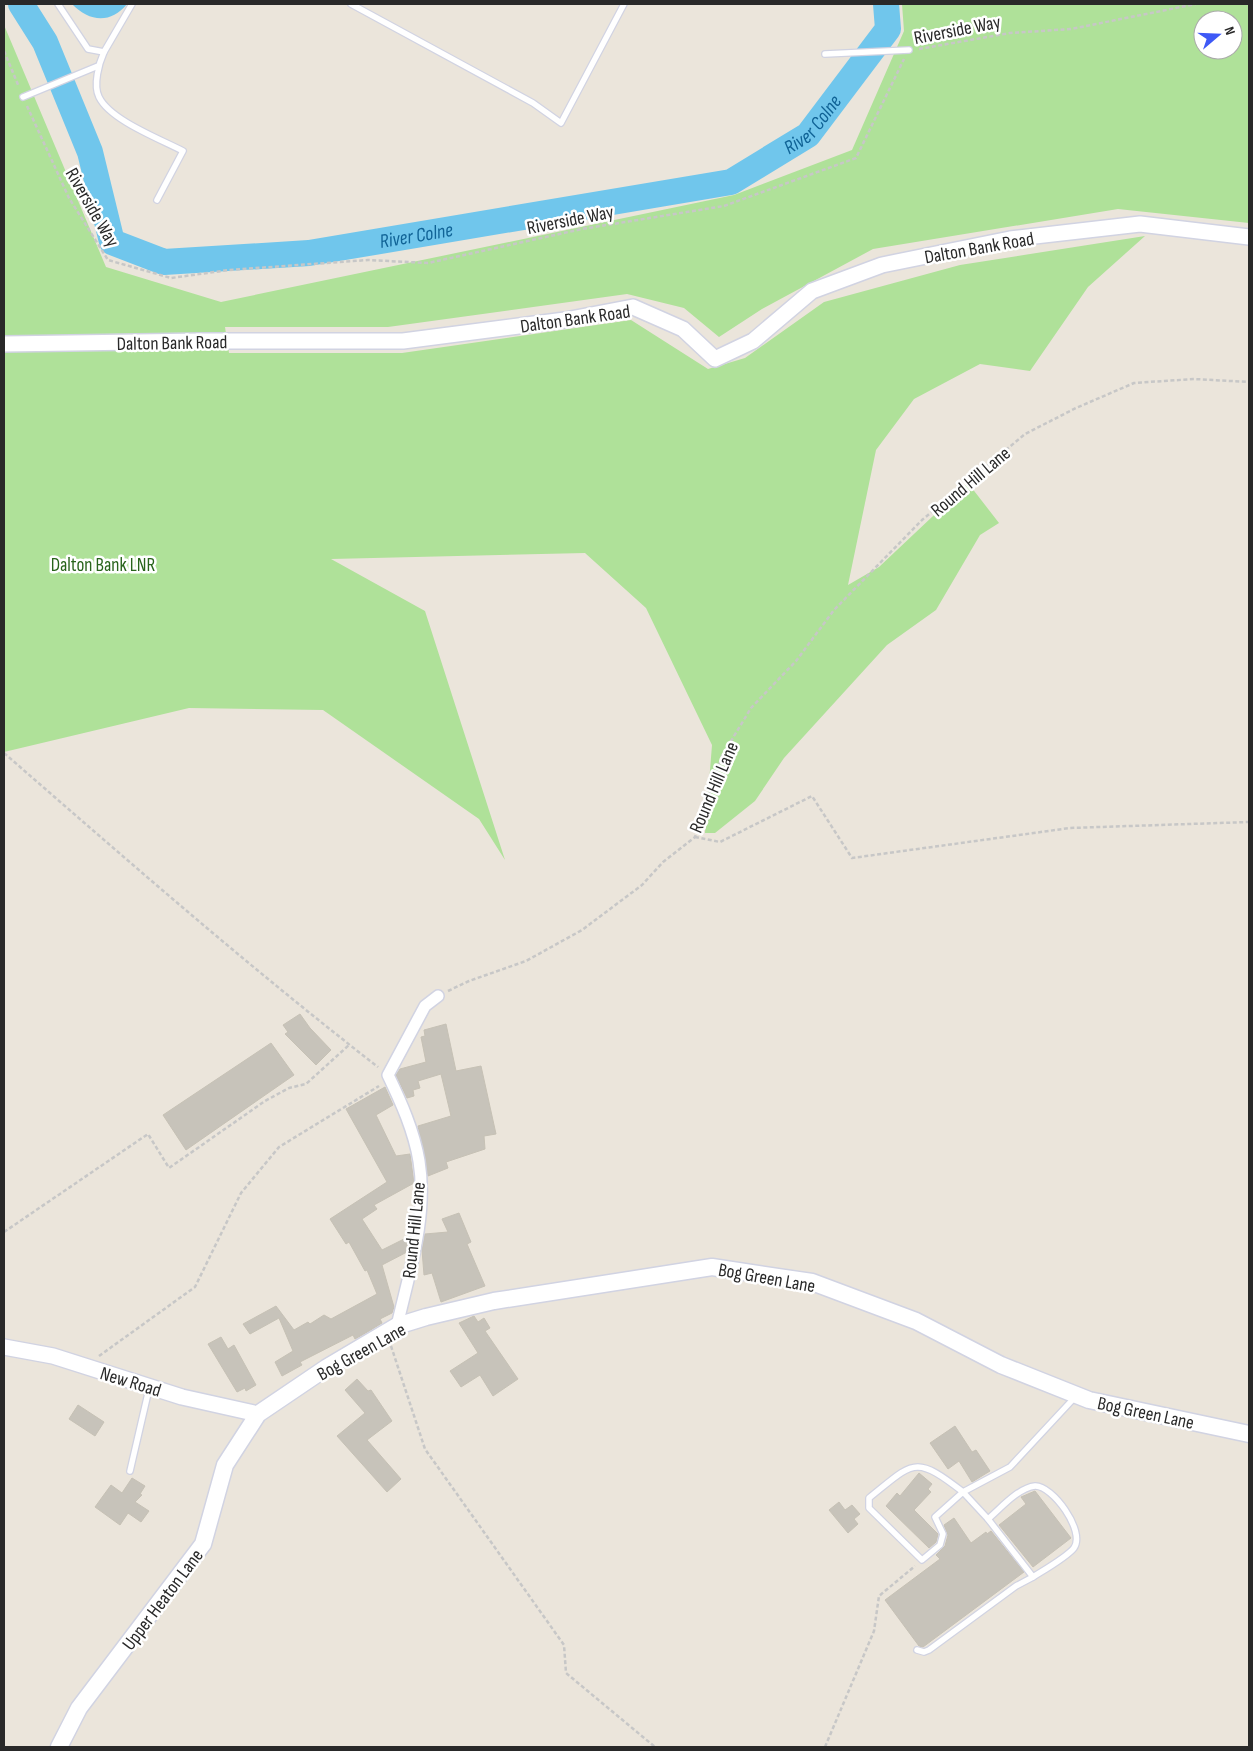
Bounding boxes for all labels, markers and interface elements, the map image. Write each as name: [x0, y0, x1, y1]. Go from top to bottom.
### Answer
north arrow: [1193, 10, 1243, 60]
street label: Riverside Way: [912, 11, 1003, 50]
text: N: [1221, 25, 1239, 37]
water label: River Colne: [780, 90, 847, 160]
street label: Riverside Way: [60, 164, 124, 252]
street label: Riverside Way: [525, 201, 616, 240]
water label: River Colne: [378, 218, 455, 254]
street label: Dalton Bank Road: [923, 228, 1036, 269]
street label: Dalton Bank Road: [519, 300, 632, 339]
street label: Dalton Bank Road: [117, 331, 228, 356]
street label: Round Hill Lane: [926, 442, 1015, 522]
park label: Dalton Bank LNR: [51, 554, 155, 577]
street label: Round Hill Lane: [685, 739, 744, 837]
street label: Round Hill Lane: [398, 1181, 431, 1280]
street label: Bog Green Lane: [716, 1259, 817, 1298]
street label: Bog Green Lane: [313, 1318, 410, 1386]
street label: New Road: [97, 1362, 164, 1403]
street label: Bog Green Lane: [1095, 1392, 1196, 1435]
street label: Upper Heaton Lane: [118, 1545, 209, 1655]

